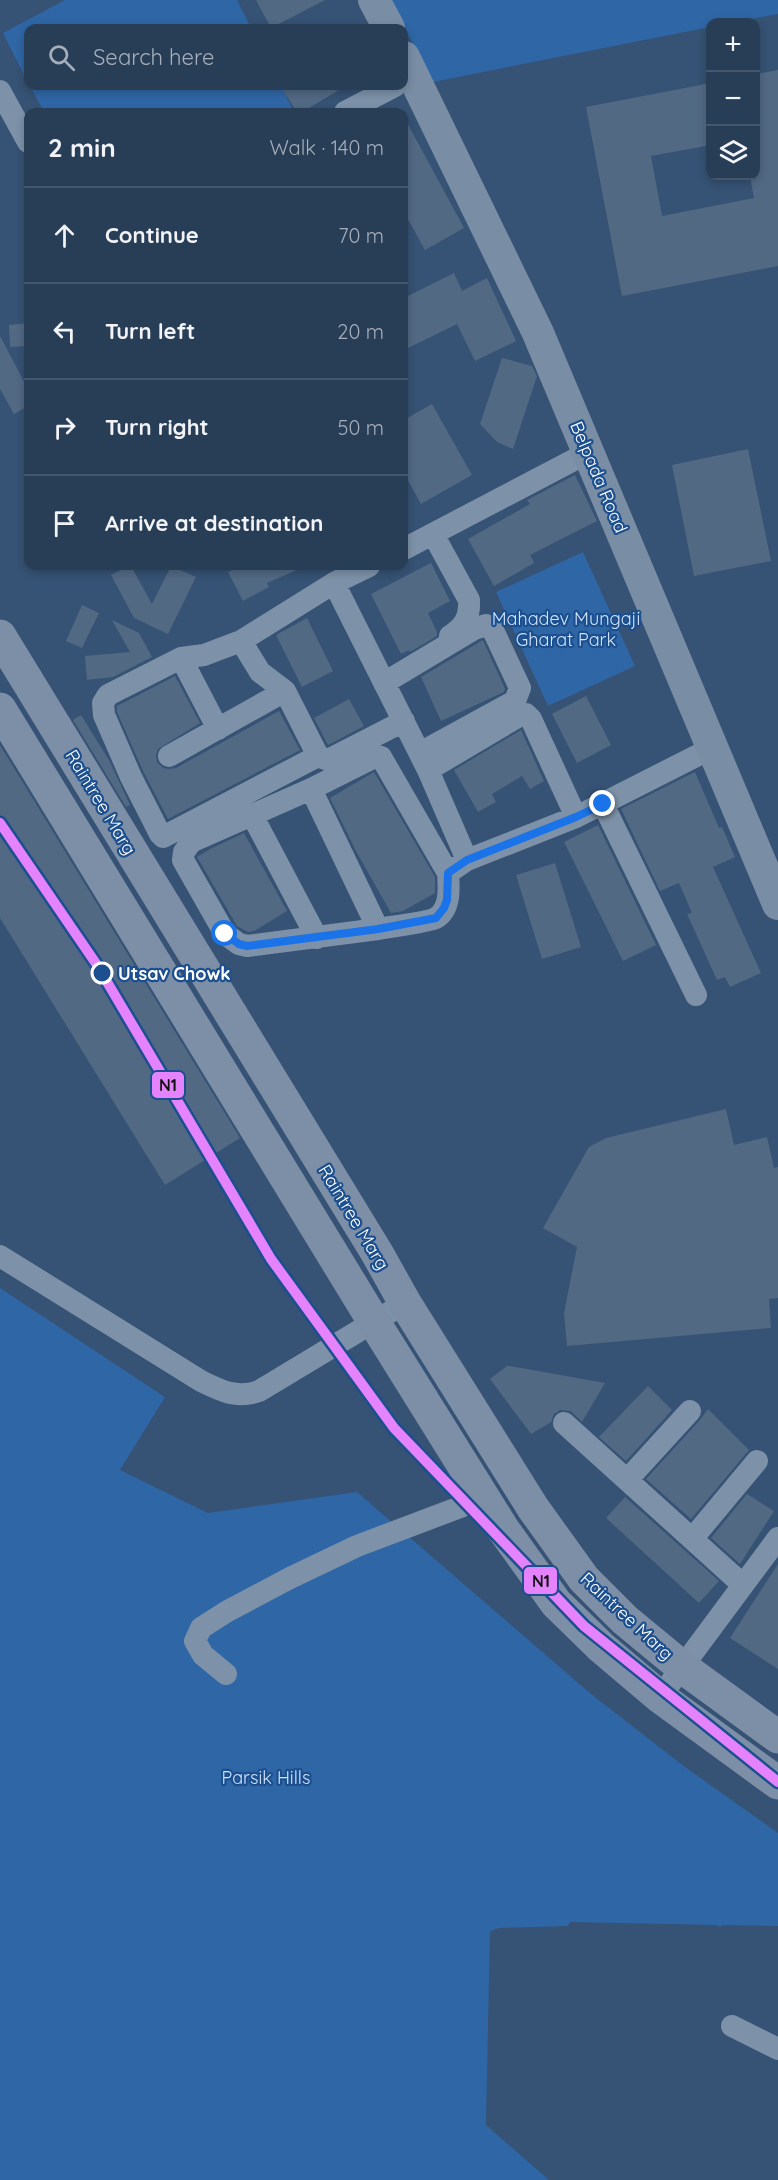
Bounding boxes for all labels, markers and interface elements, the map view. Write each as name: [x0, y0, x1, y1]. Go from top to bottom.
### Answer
map controls: [706, 18, 760, 180]
button: +: [706, 18, 760, 72]
search box: [24, 24, 408, 90]
icon: search: [45, 41, 78, 74]
text: Search here: [93, 43, 214, 71]
button: −: [706, 72, 760, 126]
button: layers: [706, 126, 760, 180]
text: 2 min: [48, 131, 116, 164]
text: Walk · 140 m: [269, 135, 384, 160]
icon: ahead: [48, 219, 81, 252]
text: Continue: [105, 221, 199, 249]
text: 70 m: [338, 223, 384, 248]
icon: left: [48, 315, 81, 348]
text: Turn left: [105, 317, 195, 345]
text: 20 m: [337, 319, 384, 344]
icon: right: [48, 411, 81, 444]
text: Turn right: [105, 413, 209, 441]
text: 50 m: [338, 415, 384, 440]
street label: Belpada Road: [565, 418, 633, 536]
icon: arrive: [48, 507, 81, 540]
text: Arrive at destination: [105, 509, 323, 537]
park label: Mahadev Mungaji Gharat Park: [492, 607, 640, 651]
street label: Raintree Marg: [61, 745, 141, 859]
route end: [589, 790, 615, 816]
route start: [211, 920, 237, 946]
marker: Utsav Chowk: [91, 962, 113, 984]
place label: Utsav Chowk: [118, 962, 231, 985]
line badge: N1: [151, 1071, 185, 1099]
text: N1: [159, 1075, 177, 1095]
street label: Raintree Marg: [314, 1160, 394, 1274]
line badge: N1: [523, 1566, 558, 1595]
street label: Raintree Marg: [576, 1567, 678, 1665]
text: N1: [532, 1571, 550, 1591]
park label: Parsik Hills: [222, 1766, 310, 1789]

